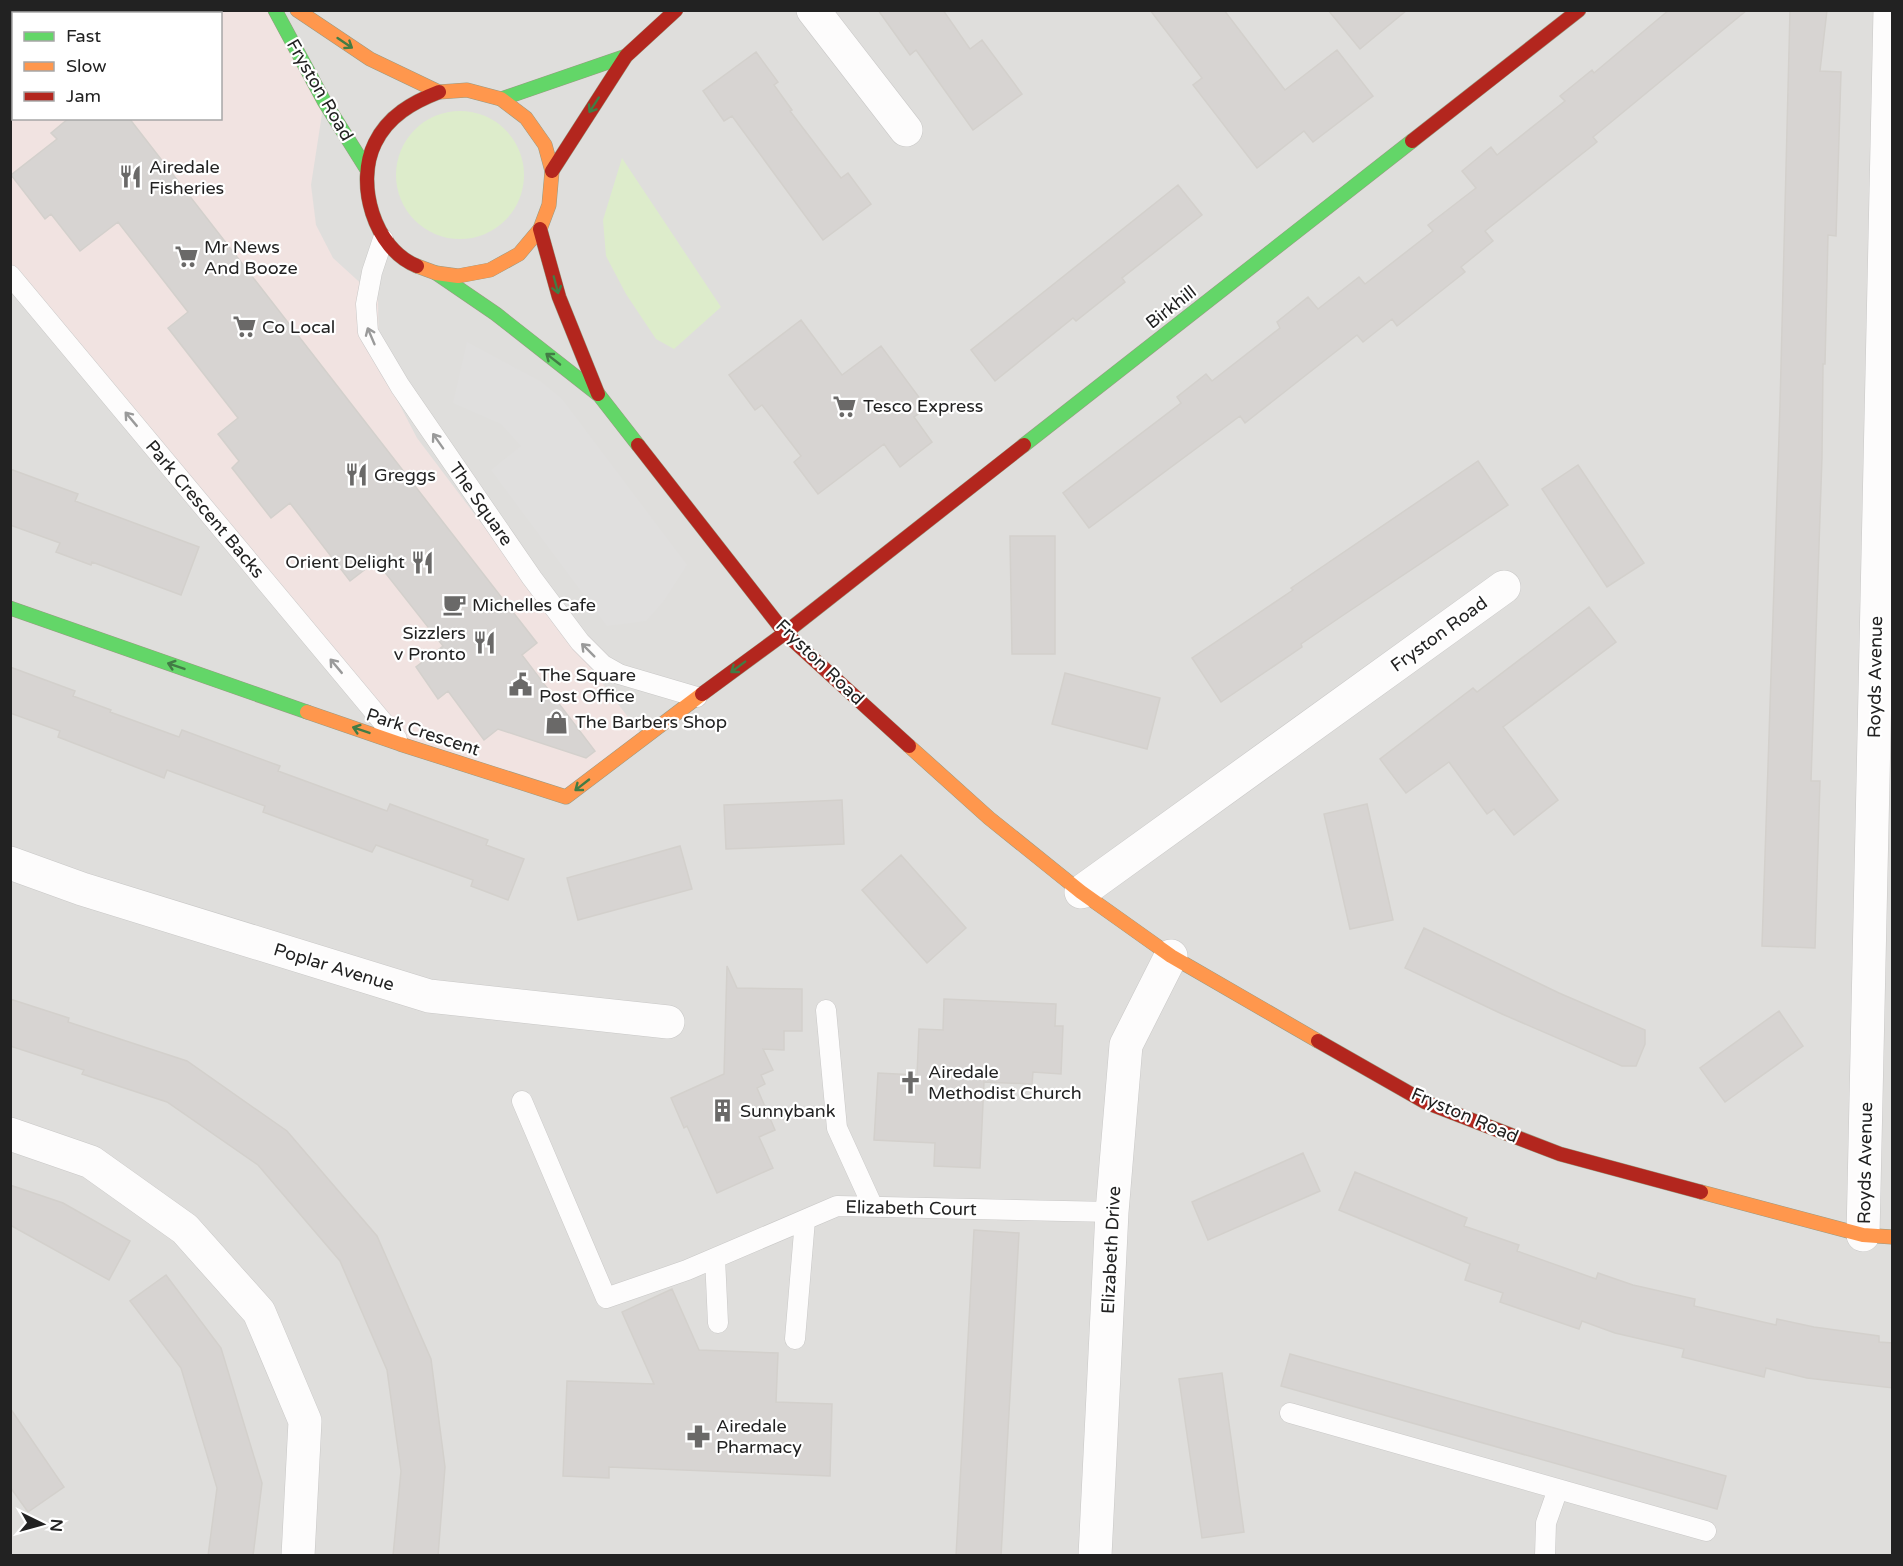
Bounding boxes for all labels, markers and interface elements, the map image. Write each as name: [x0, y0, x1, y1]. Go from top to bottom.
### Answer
legend: [12, 12, 222, 120]
text: Fast: [66, 25, 101, 47]
street label: Fryston Road: [282, 35, 358, 145]
one-way arrow: [337, 37, 353, 49]
text: Slow: [66, 55, 107, 77]
text: Jam: [66, 85, 101, 107]
one-way arrow: [588, 96, 600, 113]
place label: Airedale Fisheries: [149, 156, 224, 199]
restaurant icon: Airedale Fisheries: [118, 164, 144, 190]
place label: Mr News And Booze: [204, 236, 298, 279]
supermarket icon: Mr News And Booze: [173, 244, 199, 270]
one-way arrow: [551, 275, 562, 294]
street label: Birkhill: [1141, 280, 1201, 334]
supermarket icon: Co Local: [231, 314, 257, 340]
place label: Co Local: [262, 316, 335, 338]
one-way arrow: [365, 327, 376, 345]
one-way arrow: [545, 353, 561, 366]
supermarket icon: Tesco Express: [832, 393, 858, 419]
place label: Tesco Express: [863, 395, 983, 417]
one-way arrow: [124, 412, 137, 428]
one-way arrow: [431, 432, 444, 449]
street label: Park Crescent Backs: [141, 435, 269, 583]
street label: The Square: [444, 458, 518, 550]
restaurant icon: Greggs: [343, 462, 369, 488]
place label: Greggs: [374, 464, 436, 486]
restaurant icon: Orient Delight: [410, 549, 436, 575]
place label: Orient Delight: [285, 551, 405, 573]
cafe icon: Michelles Cafe: [441, 592, 467, 618]
street label: Fryston Road: [1386, 592, 1492, 676]
place label: Michelles Cafe: [472, 594, 596, 616]
street label: Fryston Road: [771, 614, 869, 710]
street label: Royds Avenue: [1863, 616, 1887, 738]
place label: Sizzlers v Pronto: [394, 622, 466, 665]
restaurant icon: Sizzlers v Pronto: [471, 630, 497, 656]
one-way arrow: [581, 642, 595, 657]
one-way arrow: [168, 659, 186, 670]
one-way arrow: [329, 659, 343, 674]
one-way arrow: [730, 661, 746, 674]
place label: The Square Post Office: [539, 664, 636, 707]
public building icon: The Square Post Office: [508, 672, 534, 698]
street label: Park Crescent: [363, 703, 483, 761]
shop icon: The Barbers Shop: [544, 709, 570, 735]
place label: The Barbers Shop: [575, 711, 727, 733]
one-way arrow: [352, 723, 370, 734]
one-way arrow: [575, 778, 591, 791]
street label: Poplar Avenue: [271, 938, 397, 996]
place label: Airedale Methodist Church: [928, 1061, 1082, 1104]
church icon: Airedale Methodist Church: [897, 1069, 923, 1095]
street label: Fryston Road: [1408, 1083, 1522, 1147]
building icon: Sunnybank: [709, 1098, 735, 1124]
place label: Sunnybank: [740, 1100, 836, 1122]
street label: Royds Avenue: [1853, 1102, 1877, 1224]
street label: Elizabeth Drive: [1097, 1186, 1125, 1314]
street label: Elizabeth Court: [845, 1196, 977, 1220]
place label: Airedale Pharmacy: [716, 1415, 802, 1458]
pharmacy icon: Airedale Pharmacy: [685, 1423, 711, 1449]
north arrow: [12, 1494, 72, 1554]
text: N: [45, 1518, 66, 1532]

